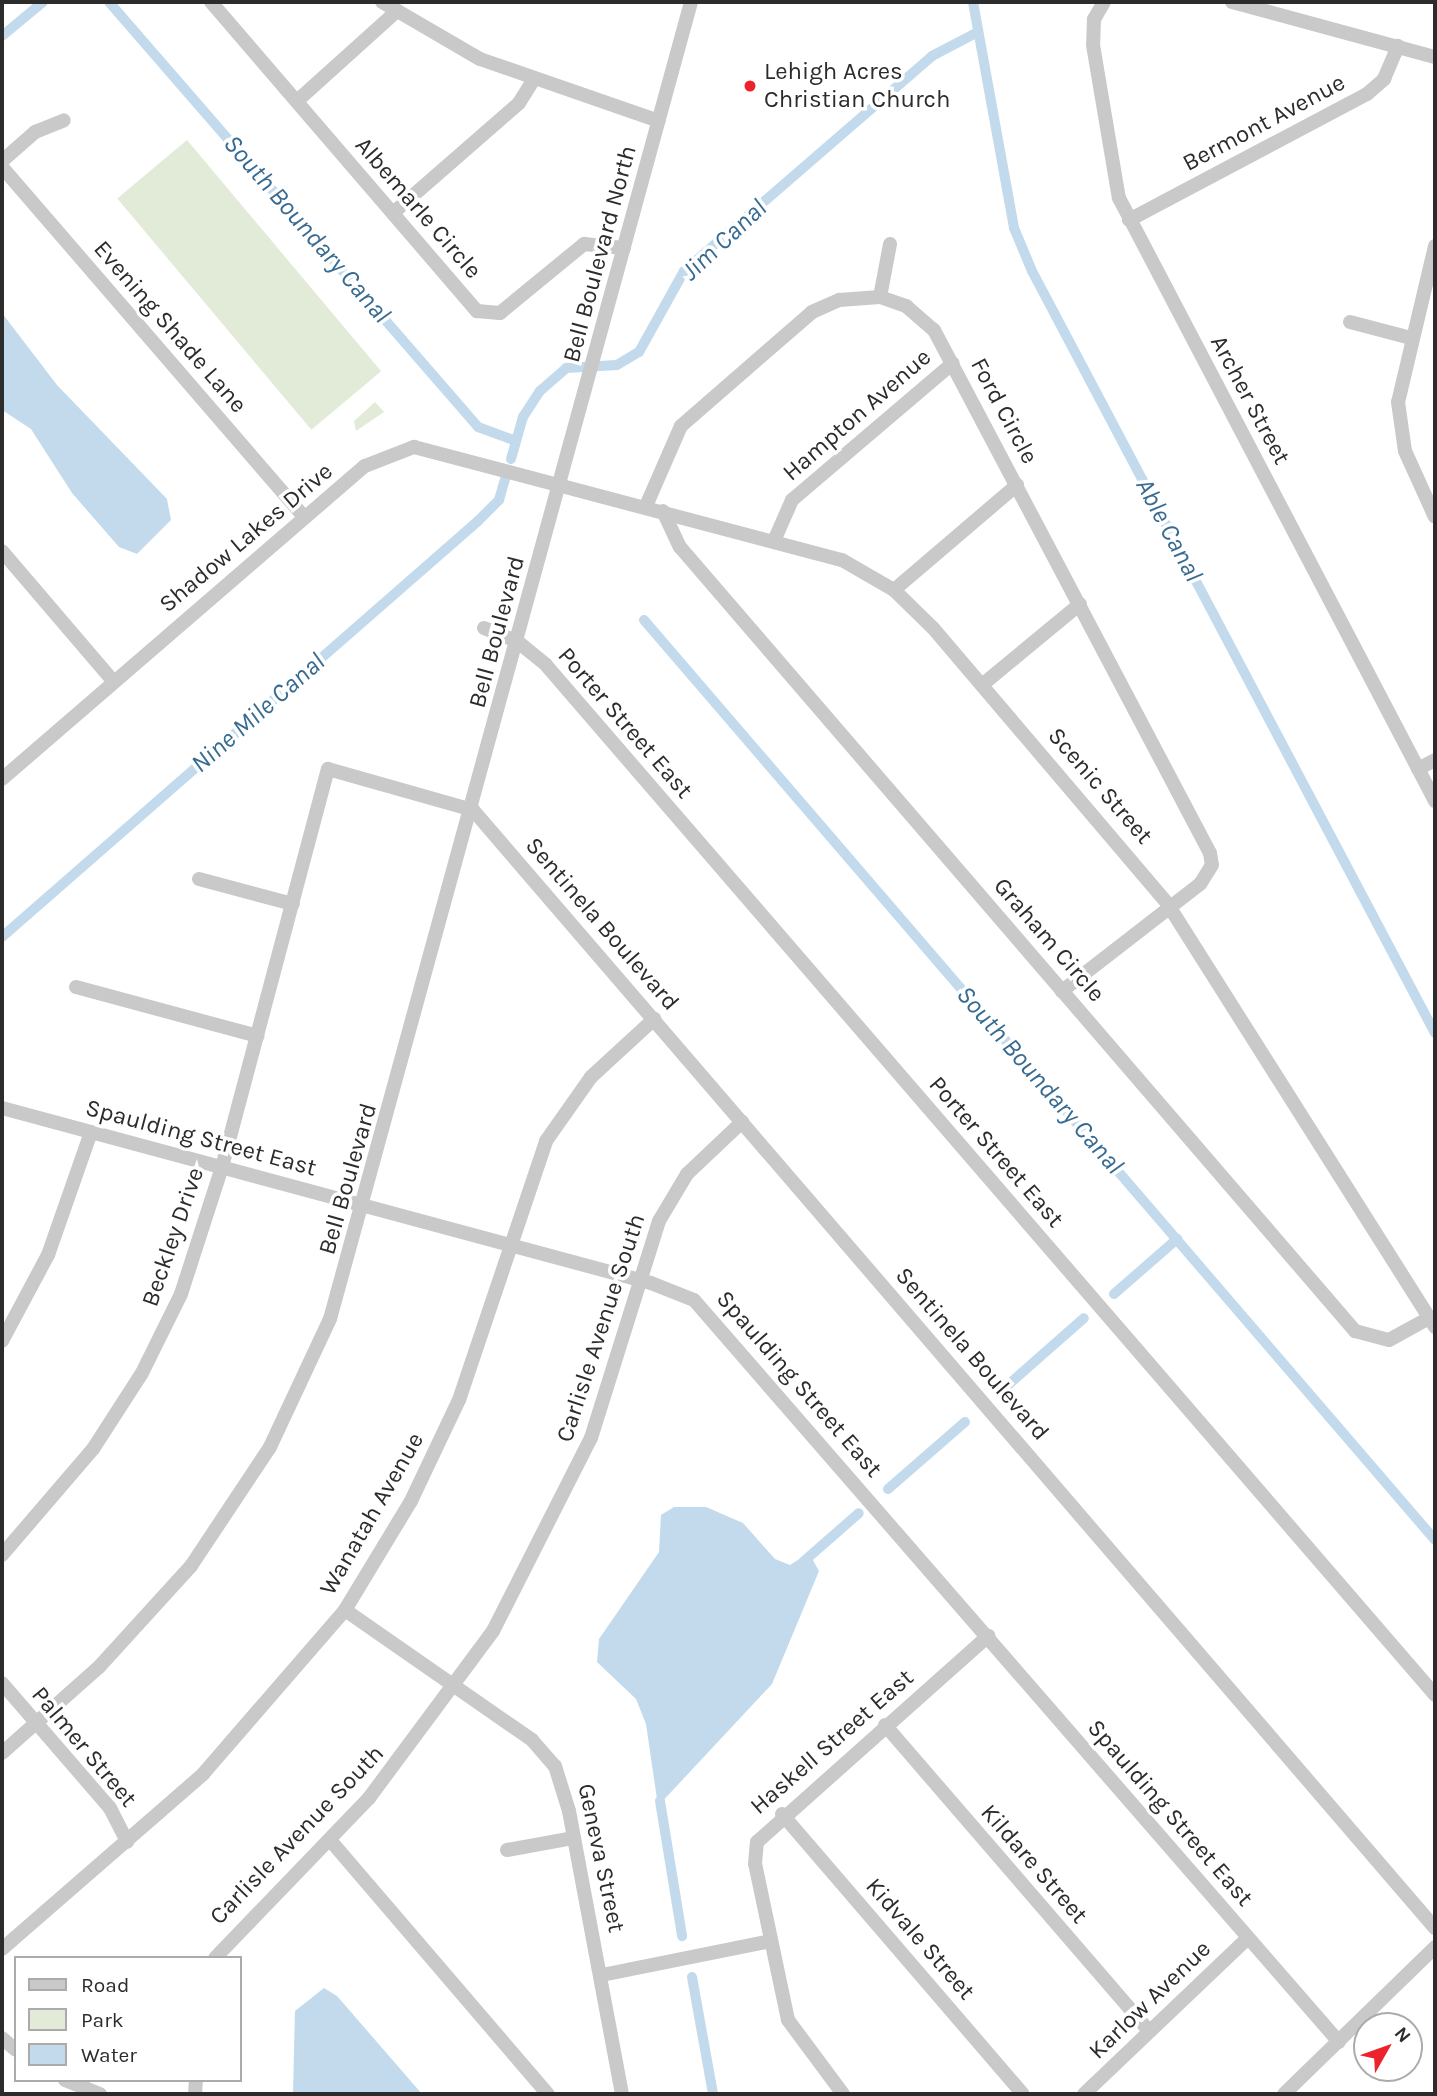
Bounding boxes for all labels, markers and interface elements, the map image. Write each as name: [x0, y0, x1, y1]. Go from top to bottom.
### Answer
place label: Lehigh Acres Christian Church: [764, 58, 950, 114]
street label: Bermont Avenue: [1178, 68, 1350, 178]
marker: Lehigh Acres Christian Church: [742, 78, 758, 94]
water label: South Boundary Canal: [217, 128, 397, 330]
street label: Albemarle Circle: [349, 131, 487, 285]
street label: Bell Boulevard North: [557, 142, 643, 366]
water label: Jim Canal: [675, 193, 773, 287]
street label: Evening Shade Lane: [87, 235, 253, 419]
street label: Archer Street: [1204, 331, 1296, 469]
street label: Hampton Avenue: [777, 343, 937, 487]
street label: Ford Circle: [964, 353, 1044, 469]
street label: Shadow Lakes Drive: [154, 457, 338, 619]
water label: Able Canal: [1129, 473, 1209, 587]
street label: Bell Boulevard: [463, 553, 531, 711]
street label: Porter Street East: [552, 642, 698, 804]
water label: Nine Mile Canal: [185, 646, 331, 780]
street label: Scenic Street: [1042, 722, 1158, 850]
street label: Sentinela Boulevard: [519, 832, 685, 1016]
street label: Graham Circle: [987, 872, 1111, 1008]
water label: South Boundary Canal: [950, 979, 1130, 1181]
street label: Porter Street East: [923, 1071, 1069, 1233]
street label: Spaulding Street East: [82, 1093, 320, 1183]
street label: Bell Boulevard: [313, 1100, 383, 1258]
street label: Beckley Drive: [136, 1164, 210, 1310]
street label: Carlisle Avenue South: [551, 1210, 651, 1446]
street label: Sentinela Boulevard: [889, 1262, 1055, 1446]
street label: Spaulding Street East: [710, 1285, 888, 1483]
street label: Wanatah Avenue: [314, 1428, 430, 1600]
street label: Haskell Street East: [745, 1663, 919, 1821]
street label: Palmer Street: [25, 1681, 143, 1813]
street label: Spaulding Street East: [1081, 1714, 1259, 1912]
street label: Carlisle Avenue South: [204, 1739, 390, 1931]
street label: Geneva Street: [571, 1781, 631, 1935]
street label: Kildare Street: [974, 1799, 1094, 1929]
street label: Kidvale Street: [859, 1872, 981, 2006]
street label: Karlow Avenue: [1083, 1935, 1217, 2065]
legend: [14, 1956, 242, 2082]
text: Road: [81, 1973, 129, 1997]
text: Park: [81, 2008, 124, 2032]
north arrow: [1353, 2012, 1423, 2082]
text: N: [1390, 2022, 1415, 2047]
text: Water: [81, 2043, 137, 2067]

